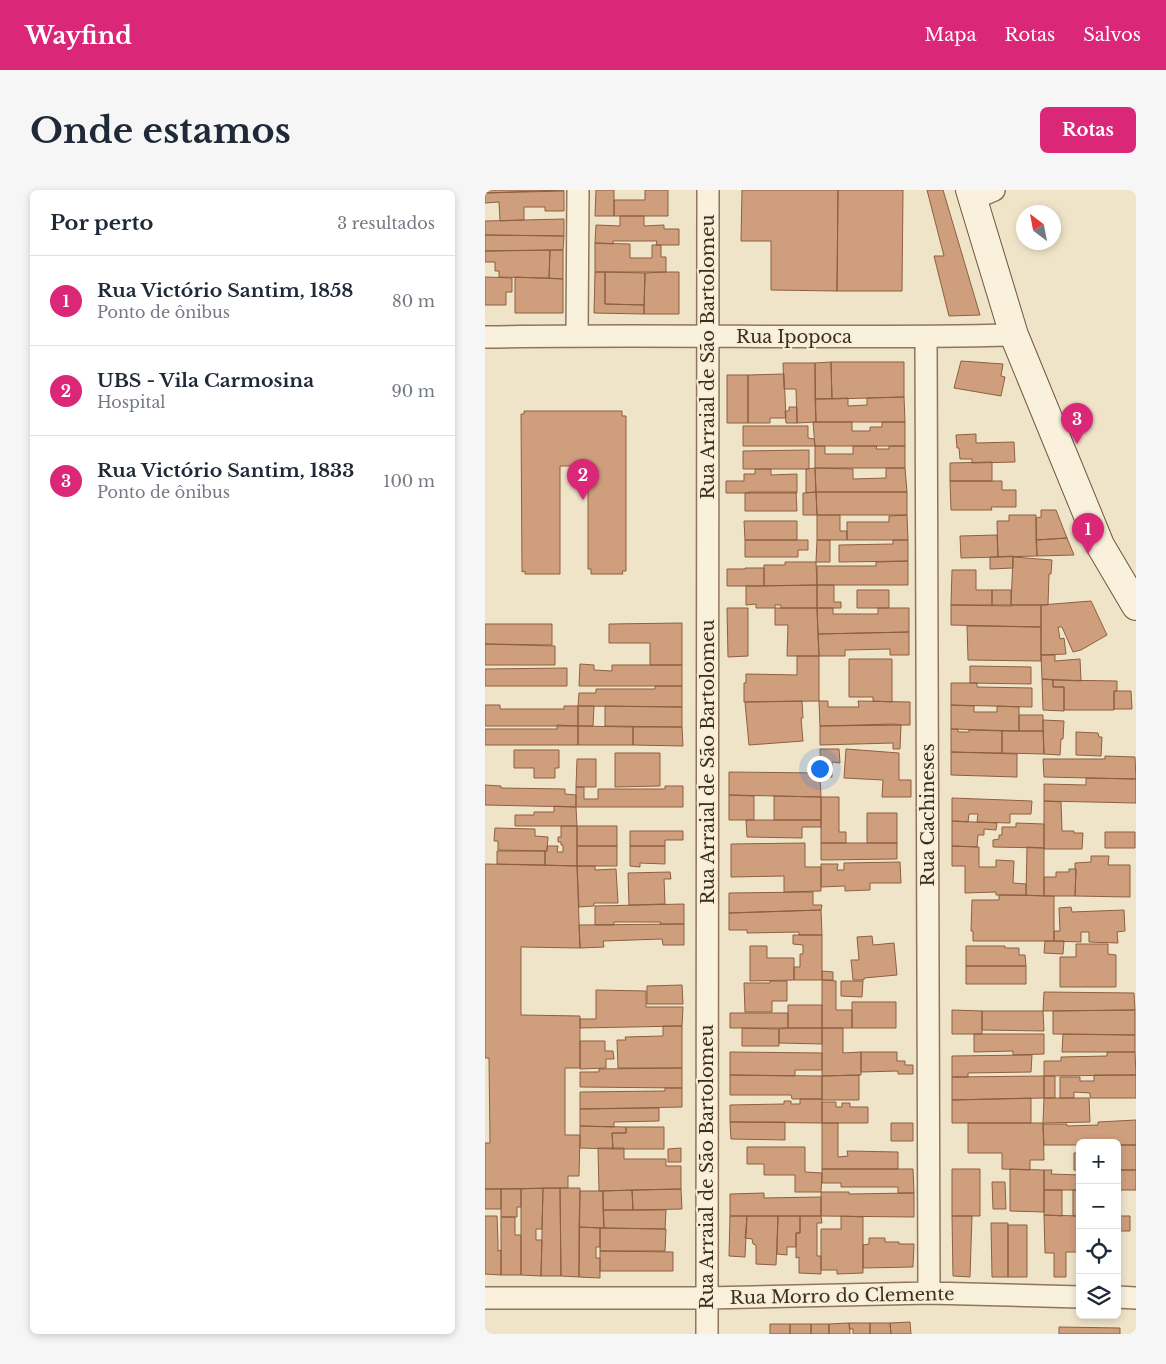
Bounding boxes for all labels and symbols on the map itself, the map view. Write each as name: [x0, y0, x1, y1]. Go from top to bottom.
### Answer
north arrow: [1016, 205, 1061, 250]
street label: Rua Arraial de São Bartolomeu: [697, 214, 719, 500]
street label: Rua Ipopoca: [736, 326, 852, 348]
pin: 3: [1061, 403, 1093, 444]
pin: 2: [567, 459, 599, 500]
pin: 1: [1072, 513, 1104, 554]
street label: Rua Arraial de São Bartolomeu: [697, 619, 719, 905]
street label: Rua Cachineses: [917, 743, 939, 887]
your location: [807, 756, 833, 782]
street label: Rua Arraial de São Bartolomeu: [696, 1024, 718, 1310]
street label: Rua Morro do Clemente: [729, 1283, 955, 1309]

